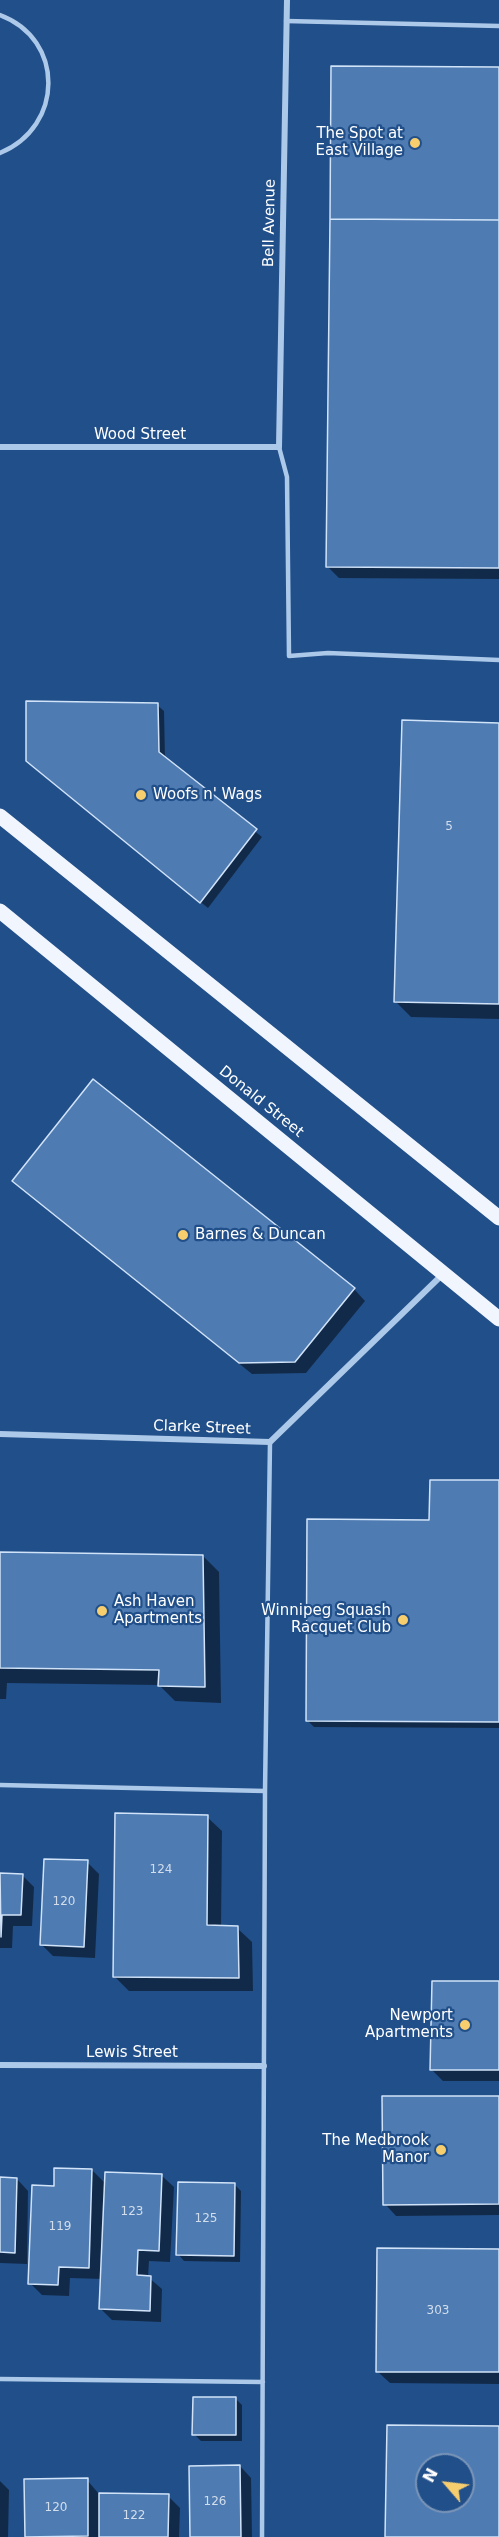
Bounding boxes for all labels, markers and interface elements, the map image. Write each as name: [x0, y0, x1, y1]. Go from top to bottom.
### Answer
place label: The Spot at East Village: [315, 125, 403, 160]
marker: The Spot at East Village: [408, 136, 422, 150]
street label: Bell Avenue: [260, 179, 280, 267]
street label: Wood Street: [94, 426, 186, 444]
place label: Woofs n' Wags: [153, 786, 262, 804]
marker: Woofs n' Wags: [134, 788, 148, 802]
house number: 5: [445, 820, 453, 834]
street label: Donald Street: [215, 1062, 307, 1142]
place label: Barnes & Duncan: [195, 1226, 326, 1244]
marker: Barnes & Duncan: [176, 1228, 190, 1242]
street label: Clarke Street: [153, 1417, 251, 1439]
place label: Ash Haven Apartments: [114, 1593, 202, 1628]
place label: Winnipeg Squash Racquet Club: [261, 1602, 391, 1637]
marker: Ash Haven Apartments: [95, 1604, 109, 1618]
marker: Winnipeg Squash Racquet Club: [396, 1613, 410, 1627]
house number: 124: [150, 1863, 172, 1877]
house number: 120: [53, 1895, 75, 1909]
place label: Newport Apartments: [365, 2007, 453, 2042]
marker: Newport Apartments: [458, 2018, 472, 2032]
street label: Lewis Street: [86, 2044, 178, 2062]
place label: The Medbrook Manor: [322, 2132, 429, 2167]
marker: The Medbrook Manor: [434, 2143, 448, 2157]
house number: 123: [121, 2205, 143, 2219]
house number: 125: [195, 2212, 217, 2226]
house number: 119: [49, 2220, 71, 2234]
house number: 303: [427, 2304, 449, 2318]
north arrow: [415, 2453, 475, 2513]
text: N: [419, 2465, 442, 2486]
house number: 126: [204, 2495, 226, 2509]
house number: 120: [45, 2501, 67, 2515]
house number: 122: [123, 2509, 145, 2523]

